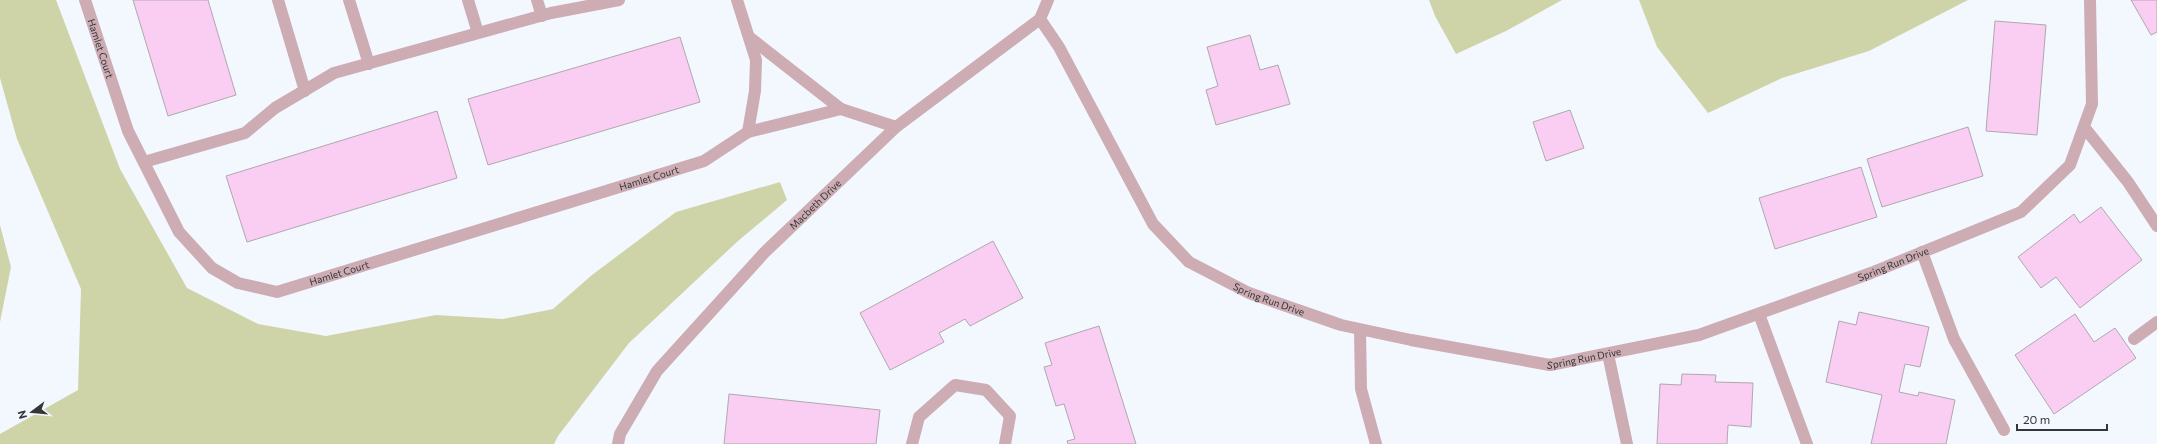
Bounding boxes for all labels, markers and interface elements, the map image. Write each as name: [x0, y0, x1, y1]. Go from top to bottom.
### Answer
street label: Hamlet Court: [86, 17, 116, 80]
street label: Hamlet Court: [618, 163, 680, 193]
street label: Macbeth Drive: [787, 177, 843, 232]
street label: Spring Run Drive: [1856, 244, 1930, 283]
street label: Hamlet Court: [308, 258, 371, 288]
street label: Spring Run Drive: [1231, 280, 1306, 318]
street label: Spring Run Drive: [1546, 345, 1622, 371]
north arrow: [12, 392, 52, 432]
scale bar: [2017, 406, 2107, 432]
text: N: [15, 409, 29, 421]
text: 20 m: [2023, 412, 2050, 426]

